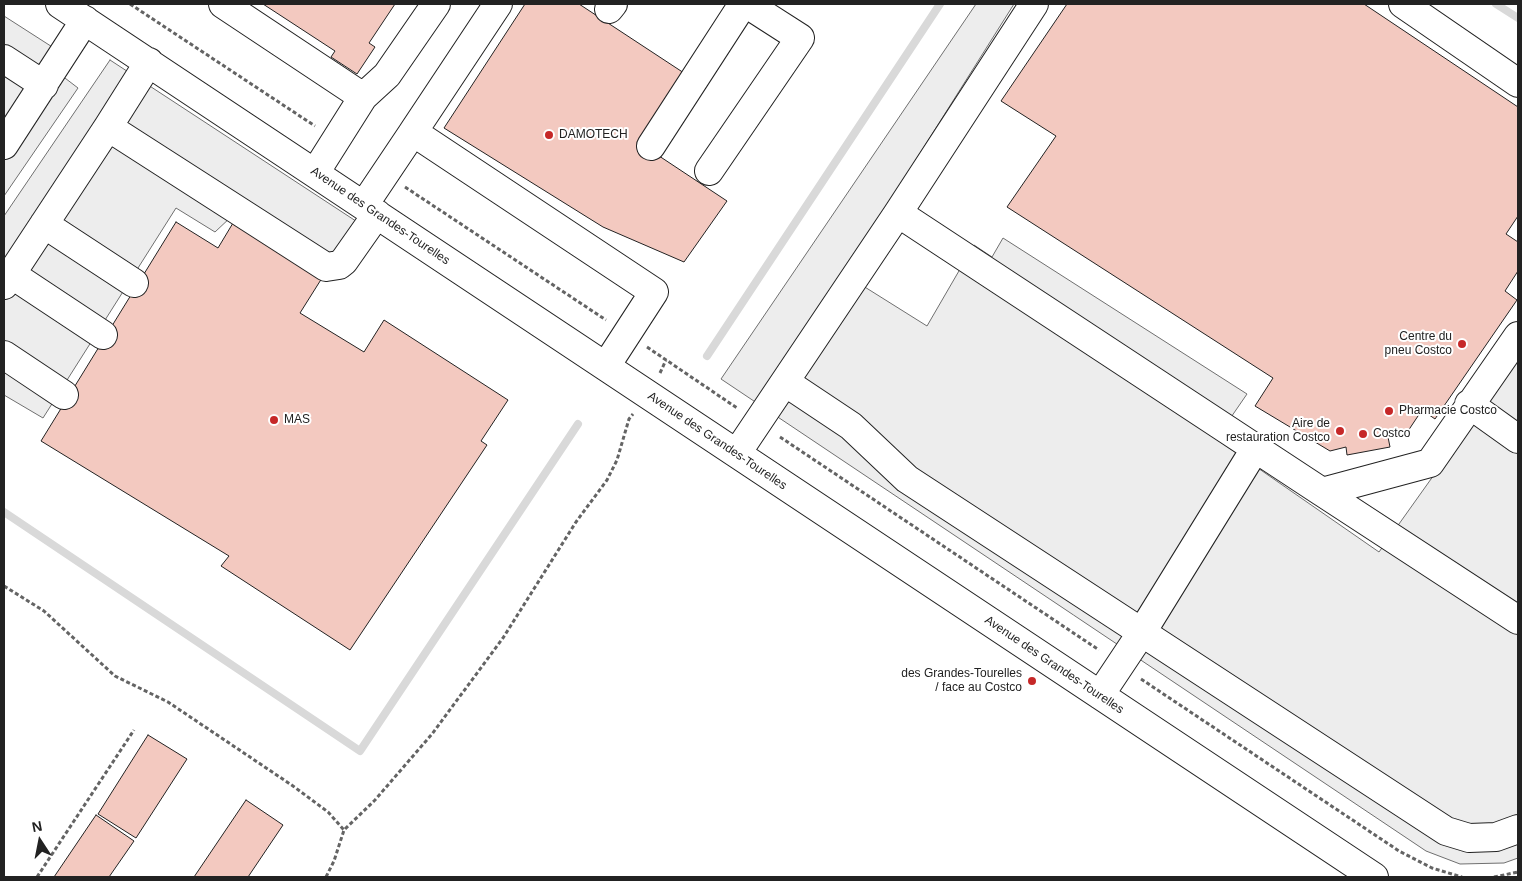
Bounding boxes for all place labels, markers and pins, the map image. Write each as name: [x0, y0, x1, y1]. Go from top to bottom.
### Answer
place label: DAMOTECH: [559, 128, 628, 142]
marker: DAMOTECH: [543, 129, 555, 141]
place label: Centre du pneu Costco: [1385, 330, 1452, 358]
marker: Centre du pneu Costco: [1456, 338, 1468, 350]
place label: Pharmacie Costco: [1399, 404, 1497, 418]
marker: Pharmacie Costco: [1383, 405, 1395, 417]
place label: MAS: [284, 413, 310, 427]
marker: MAS: [268, 414, 280, 426]
place label: Aire de restauration Costco: [1226, 417, 1330, 445]
marker: Aire de restauration Costco: [1334, 425, 1346, 437]
place label: Costco: [1373, 427, 1410, 441]
marker: Costco: [1357, 428, 1369, 440]
place label: des Grandes-Tourelles / face au Costco: [901, 667, 1022, 695]
marker: des Grandes-Tourelles / face au Costco: [1026, 675, 1038, 687]

